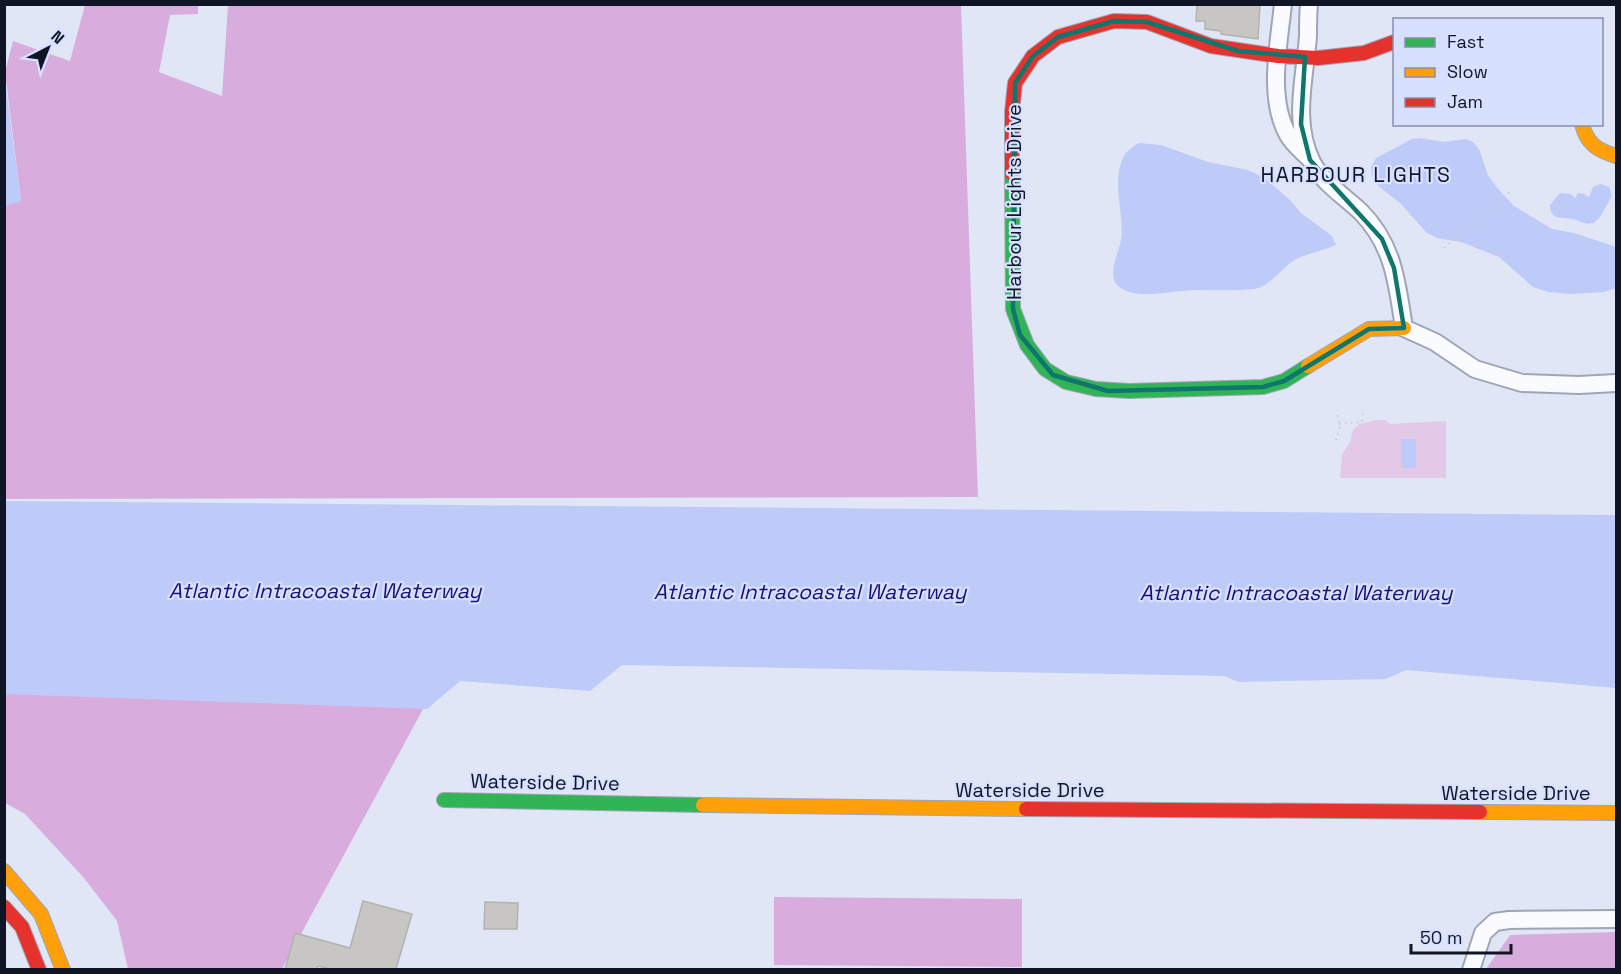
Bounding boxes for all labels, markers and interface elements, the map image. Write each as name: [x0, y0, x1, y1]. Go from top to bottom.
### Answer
north arrow: [18, 18, 78, 78]
legend: [1393, 18, 1603, 126]
text: N: [47, 26, 69, 49]
text: Fast: [1447, 30, 1484, 53]
text: Slow: [1447, 60, 1488, 83]
text: Jam: [1447, 90, 1483, 113]
street label: Harbour Lights Drive: [1001, 104, 1027, 300]
district label: HARBOUR LIGHTS: [1261, 161, 1451, 188]
water label: Atlantic Intracoastal Waterway: [169, 577, 482, 604]
water label: Atlantic Intracoastal Waterway: [654, 578, 967, 605]
water label: Atlantic Intracoastal Waterway: [1140, 579, 1453, 606]
street label: Waterside Drive: [470, 768, 620, 796]
street label: Waterside Drive: [955, 777, 1105, 803]
street label: Waterside Drive: [1441, 780, 1591, 806]
scale bar: [1411, 917, 1512, 955]
text: 50 m: [1420, 926, 1462, 949]

